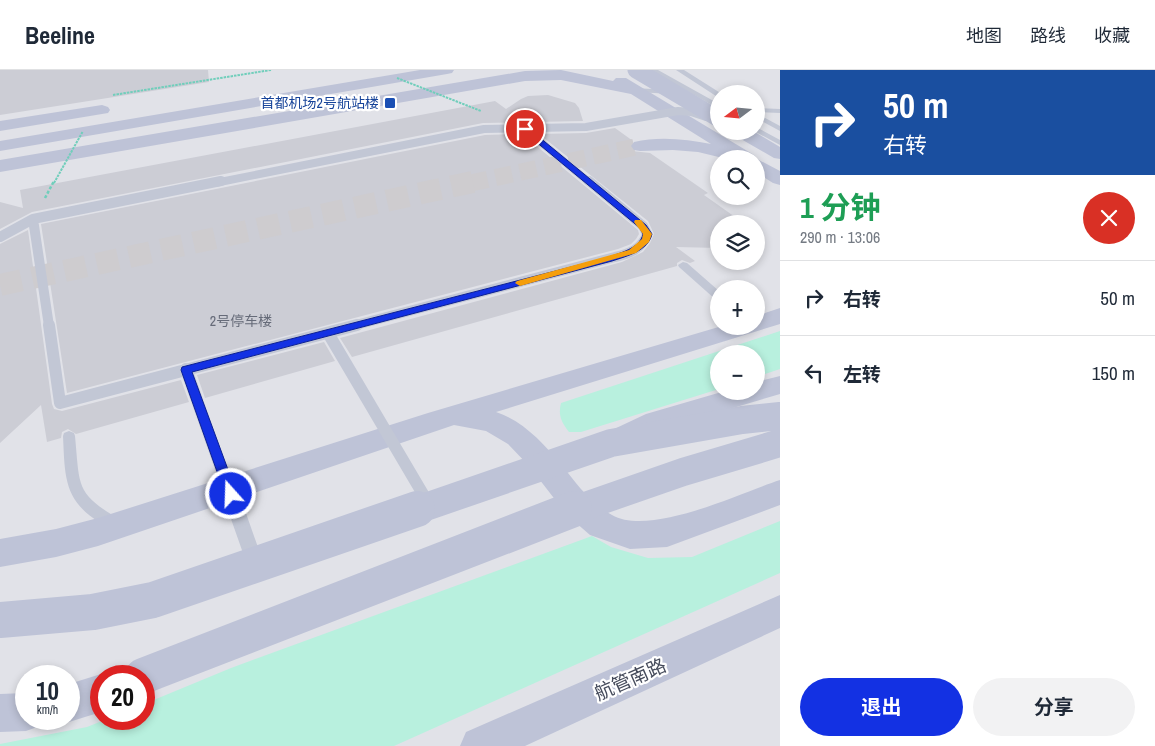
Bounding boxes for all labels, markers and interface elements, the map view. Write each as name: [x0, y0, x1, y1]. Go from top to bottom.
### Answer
text: Beeline: [25, 19, 95, 51]
text: 地图: [966, 23, 1002, 48]
text: 路线: [1030, 23, 1066, 48]
text: 收藏: [1094, 23, 1130, 48]
text: 50 m: [883, 82, 948, 129]
north arrow: [710, 85, 765, 140]
map controls: [710, 85, 765, 400]
icon: right: [800, 90, 865, 155]
place label: 首都机场2号航站楼: [261, 94, 379, 112]
marker: 首都机场2号航站楼: [383, 96, 397, 110]
pin: [504, 108, 546, 150]
icon: arrive: [511, 115, 539, 143]
text: 右转: [883, 130, 927, 160]
button: search: [710, 150, 765, 205]
text: 1 分钟: [800, 187, 881, 227]
button: close: [1083, 192, 1135, 244]
button: layers: [710, 215, 765, 270]
text: 290 m · 13:06: [800, 226, 880, 248]
button: +: [710, 280, 765, 335]
icon: right: [800, 284, 828, 312]
text: 50 m: [1100, 285, 1135, 311]
text: 右转: [843, 286, 881, 312]
house number: 2号停车楼: [210, 312, 272, 330]
button: −: [710, 345, 765, 400]
icon: left: [800, 359, 828, 387]
text: 150 m: [1092, 360, 1135, 386]
text: 左转: [843, 361, 881, 387]
position arrow: [204, 467, 256, 519]
street label: 航管南路: [590, 652, 670, 706]
speed limit sign: 20: [90, 665, 155, 730]
text: 10: [36, 674, 59, 708]
button: 退出: [800, 678, 963, 736]
button: 分享: [973, 678, 1135, 736]
text: km/h: [37, 702, 58, 718]

